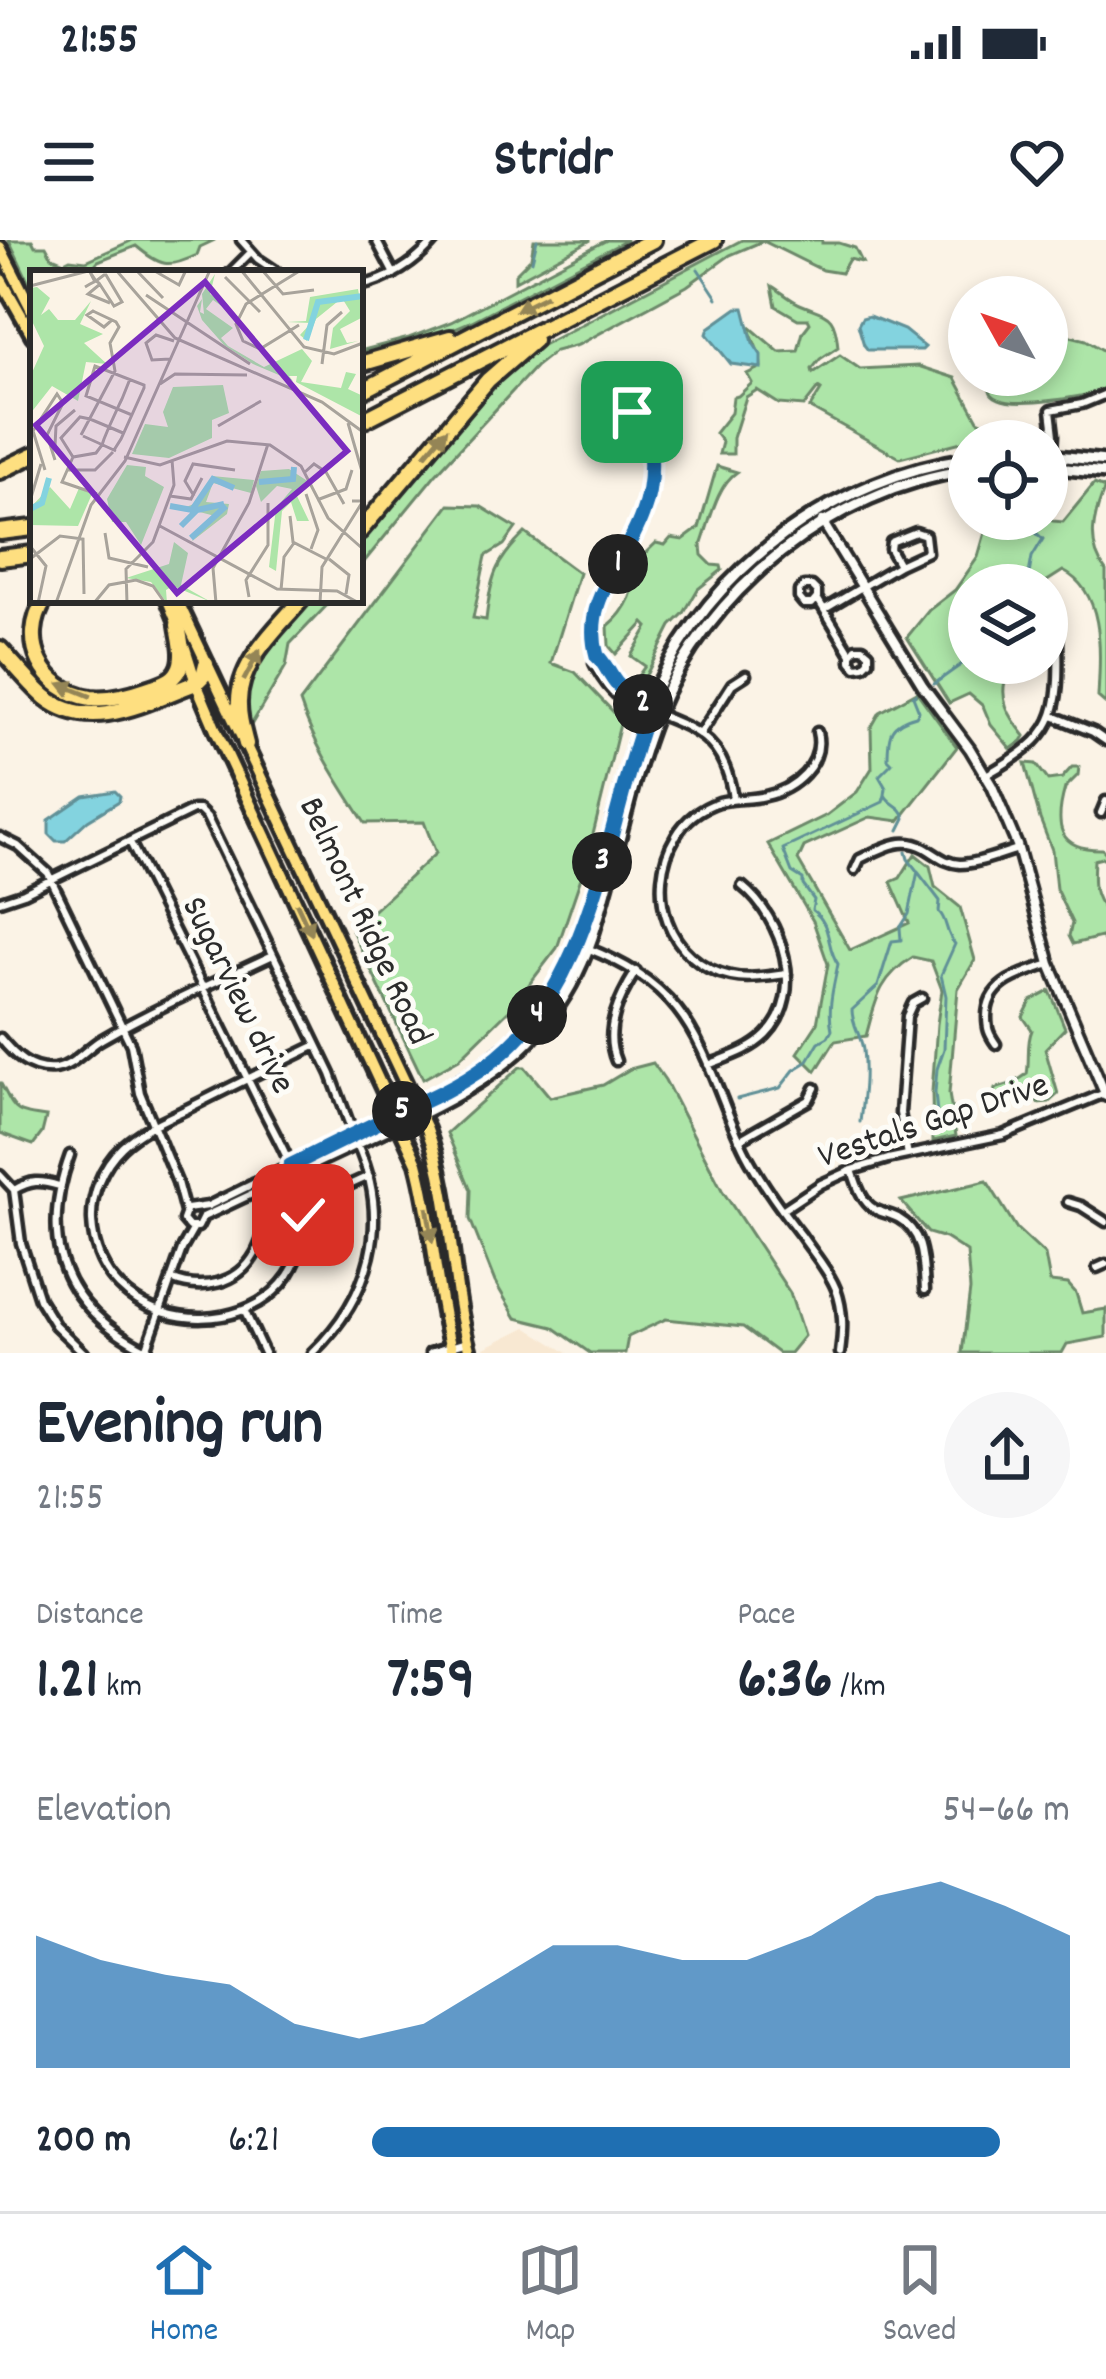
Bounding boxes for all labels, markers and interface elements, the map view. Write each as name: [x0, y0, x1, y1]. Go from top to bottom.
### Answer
text: 21:55: [60, 10, 139, 74]
text: Stridr: [493, 124, 613, 201]
icon: menu: [36, 129, 102, 195]
icon: heart: [1004, 129, 1070, 195]
inset map: [30, 270, 363, 603]
north arrow: [948, 276, 1068, 396]
map controls: [948, 276, 1068, 684]
one-way arrow: [514, 293, 548, 313]
pin: [581, 361, 683, 463]
icon: arrive: [599, 379, 665, 445]
button: locate: [948, 420, 1068, 540]
one-way arrow: [422, 427, 448, 457]
pin: 1: [588, 534, 648, 594]
text: 1: [614, 540, 622, 587]
button: layers: [948, 564, 1068, 684]
one-way arrow: [241, 648, 262, 683]
pin: 2: [613, 674, 673, 734]
one-way arrow: [57, 680, 93, 699]
text: 2: [636, 680, 650, 727]
street label: Belmont Ridge Road: [283, 789, 443, 1055]
pin: 3: [572, 832, 632, 892]
text: 3: [595, 838, 609, 885]
street label: Sugarview drive: [166, 888, 306, 1104]
one-way arrow: [294, 901, 314, 936]
pin: 4: [507, 985, 567, 1045]
text: 4: [530, 991, 544, 1038]
street label: Vestals Gap Drive: [812, 1061, 1056, 1185]
pin: 5: [372, 1081, 432, 1141]
text: 5: [394, 1087, 410, 1134]
pin: [252, 1164, 354, 1266]
icon: check: [270, 1182, 336, 1248]
one-way arrow: [422, 1207, 440, 1245]
text: Evening run: [36, 1381, 323, 1475]
button: share: [944, 1392, 1070, 1518]
text: 21:55: [36, 1473, 104, 1528]
text: Distance: [36, 1593, 144, 1640]
text: Time: [387, 1593, 443, 1640]
text: Pace: [737, 1593, 796, 1640]
text: 1.21: [36, 1640, 98, 1726]
text: 7:59: [387, 1640, 475, 1726]
text: 6:36: [737, 1640, 833, 1726]
text: km: [98, 1665, 142, 1712]
text: /km: [833, 1665, 886, 1712]
text: Elevation: [36, 1785, 172, 1840]
text: 54–66 m: [942, 1785, 1070, 1840]
text: 200 m: [36, 2115, 131, 2170]
text: 6:21: [228, 2115, 279, 2170]
tab: Home: [150, 2237, 218, 2356]
tab: Map: [517, 2237, 583, 2356]
tab: Saved: [883, 2237, 956, 2356]

